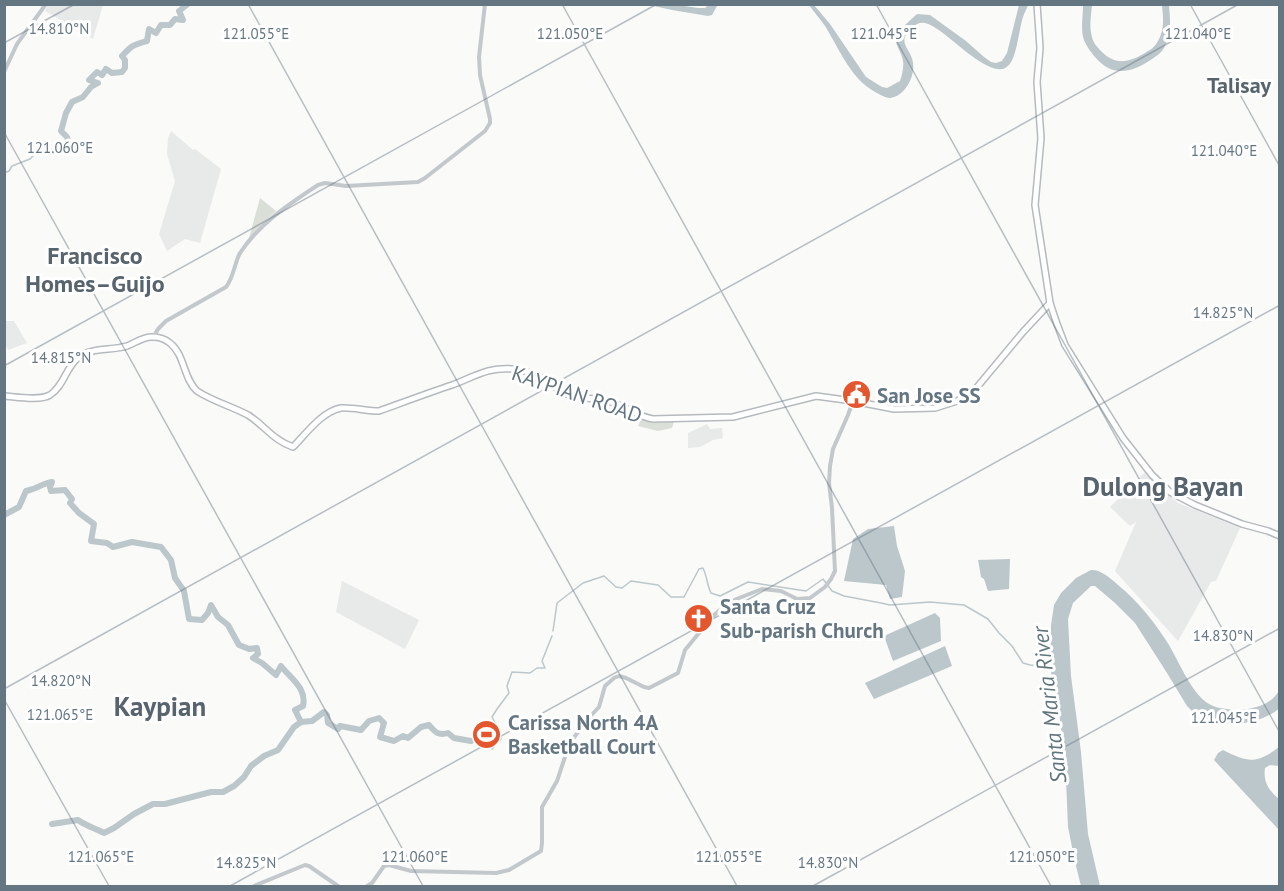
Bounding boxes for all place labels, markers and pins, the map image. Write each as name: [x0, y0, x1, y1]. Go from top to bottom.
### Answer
public building icon: San Jose SS: [840, 379, 872, 411]
place label: San Jose SS: [877, 382, 981, 409]
place label: Santa Cruz Sub-parish Church: [720, 593, 884, 644]
church icon: Santa Cruz Sub-parish Church: [683, 602, 715, 634]
place label: Carissa North 4A Basketball Court: [508, 709, 658, 760]
sports icon: Carissa North 4A Basketball Court: [471, 718, 503, 750]

